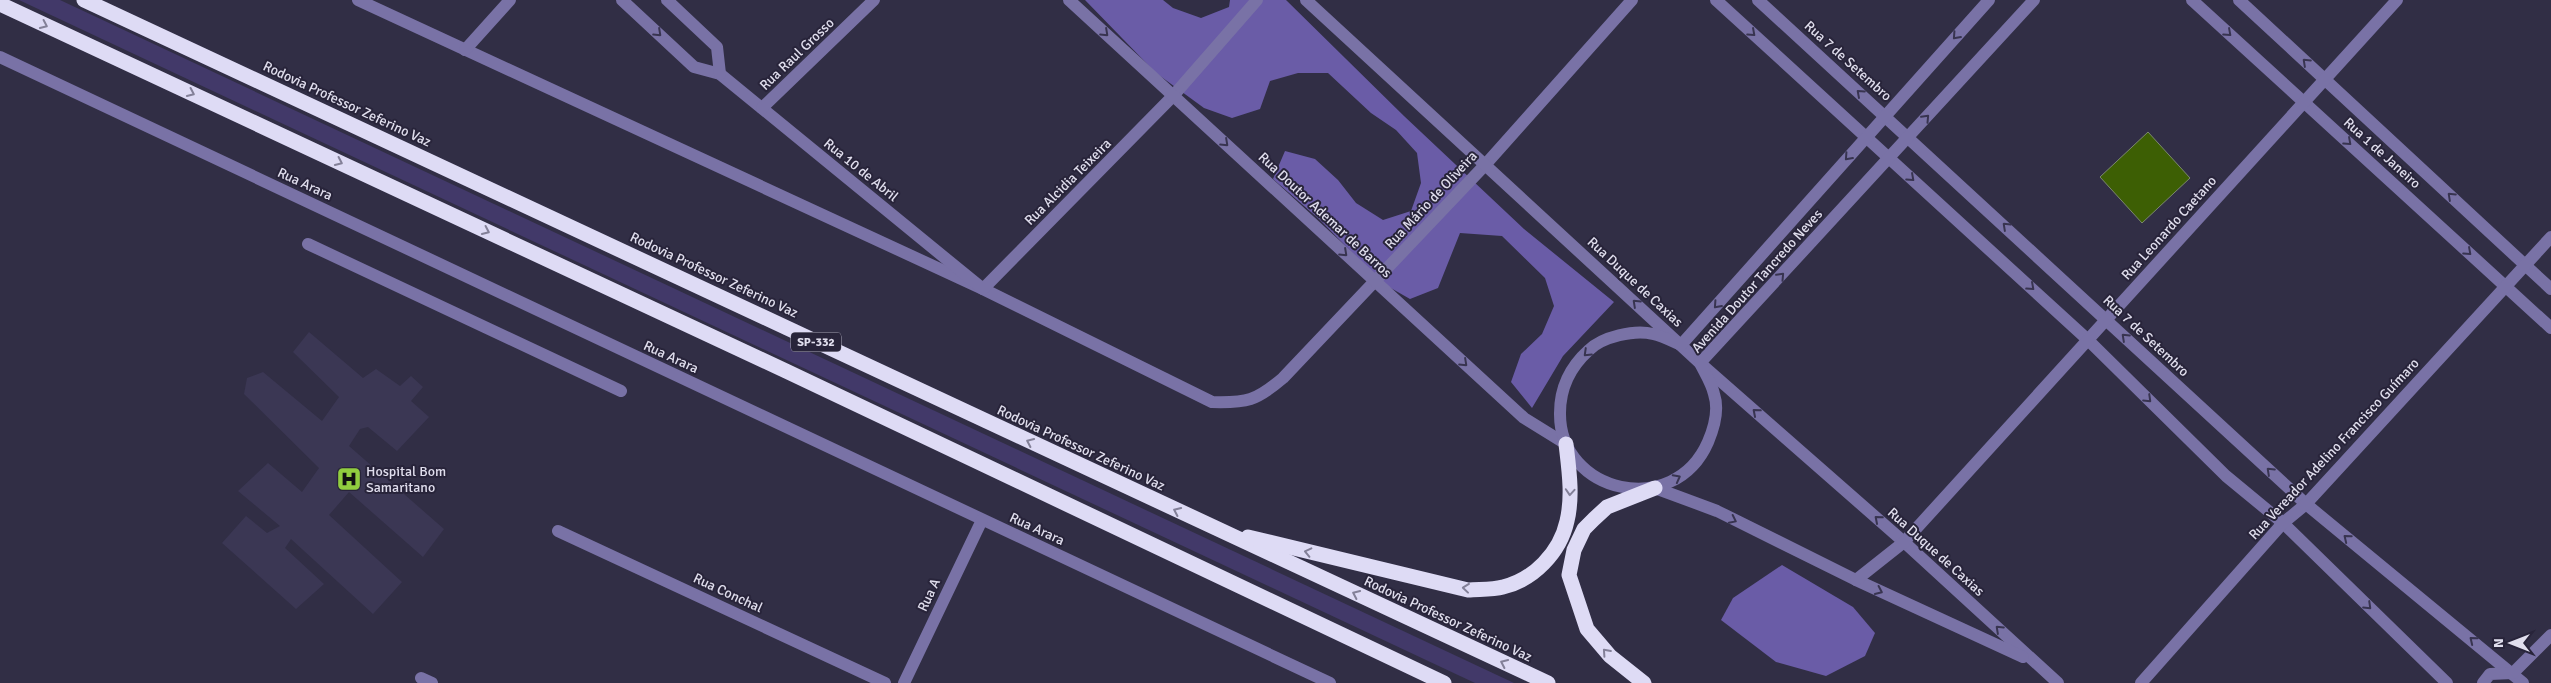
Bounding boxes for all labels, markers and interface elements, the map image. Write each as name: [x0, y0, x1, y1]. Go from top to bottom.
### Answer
street label: Rua Raul Grosso: [756, 14, 838, 94]
street label: Rua 7 de Setembro: [1801, 17, 1895, 105]
one-way arrow: [39, 18, 48, 29]
one-way arrow: [652, 27, 661, 36]
one-way arrow: [1100, 27, 1109, 36]
one-way arrow: [1746, 27, 1755, 36]
one-way arrow: [2223, 27, 2232, 36]
one-way arrow: [1953, 31, 1962, 40]
street label: Rodovia Professor Zeferino Vaz: [260, 58, 434, 150]
one-way arrow: [2302, 59, 2311, 68]
one-way arrow: [186, 87, 195, 98]
one-way arrow: [1857, 90, 1866, 99]
one-way arrow: [1920, 114, 1929, 123]
street label: Rua 1 de Janeiro: [2340, 114, 2424, 192]
street label: Rua 10 de Abril: [820, 135, 902, 205]
street label: Rua Alcidia Teixeira: [1021, 135, 1115, 229]
one-way arrow: [1219, 137, 1228, 146]
one-way arrow: [2343, 137, 2352, 146]
street label: Rua Mário de Oliveira: [1381, 148, 1481, 252]
street label: Rua Doutor Ademar de Barros: [1255, 149, 1395, 281]
one-way arrow: [1845, 152, 1854, 161]
one-way arrow: [333, 156, 342, 166]
street label: Rua Arara: [275, 164, 335, 204]
one-way arrow: [1905, 172, 1914, 181]
street label: Rua Leonardo Caetano: [2118, 173, 2220, 283]
one-way arrow: [2448, 193, 2457, 202]
street label: Avenida Doutor Tancredo Neves: [1688, 206, 1826, 356]
one-way arrow: [2002, 223, 2011, 232]
one-way arrow: [481, 225, 490, 235]
street label: Rodovia Professor Zeferino Vaz: [627, 229, 801, 321]
street label: Rua Duque de Caxias: [1584, 233, 1686, 331]
one-way arrow: [2463, 246, 2472, 255]
one-way arrow: [1339, 247, 1348, 256]
one-way arrow: [1775, 272, 1784, 281]
one-way arrow: [2025, 282, 2034, 291]
street label: Rua 7 de Setembro: [2099, 292, 2193, 380]
one-way arrow: [1714, 299, 1723, 308]
one-way arrow: [1632, 300, 1641, 309]
road number: SP-332: [791, 332, 841, 352]
one-way arrow: [2122, 334, 2131, 343]
street label: Rua Arara: [641, 337, 701, 377]
one-way arrow: [1584, 347, 1593, 356]
street label: Rua Vereador Adelino Francisco Guímaro: [2245, 355, 2423, 543]
one-way arrow: [1458, 357, 1467, 366]
one-way arrow: [2143, 393, 2152, 402]
street label: Rodovia Professor Zeferino Vaz: [994, 402, 1168, 494]
one-way arrow: [1753, 409, 1762, 418]
one-way arrow: [1026, 438, 1035, 449]
place label: Hospital Bom Samaritano: [366, 463, 446, 496]
hospital icon: Hospital Bom Samaritano: [336, 466, 362, 492]
one-way arrow: [2267, 468, 2276, 477]
one-way arrow: [1672, 474, 1681, 484]
one-way arrow: [1564, 489, 1575, 497]
street label: Rua Duque de Caxias: [1884, 504, 1988, 600]
one-way arrow: [1173, 507, 1182, 518]
street label: Rua Arara: [1007, 509, 1067, 549]
one-way arrow: [1728, 513, 1737, 524]
one-way arrow: [1875, 516, 1884, 525]
one-way arrow: [2343, 534, 2352, 543]
one-way arrow: [1304, 547, 1313, 558]
street label: Rua Conchal: [691, 570, 765, 616]
street label: Rodovia Professor Zeferino Vaz: [1361, 573, 1535, 665]
street label: Rua A: [914, 575, 944, 614]
one-way arrow: [1462, 583, 1470, 594]
one-way arrow: [1874, 584, 1883, 595]
one-way arrow: [1352, 590, 1361, 601]
one-way arrow: [2362, 600, 2371, 609]
north arrow: [2486, 618, 2536, 668]
one-way arrow: [1995, 626, 2004, 635]
one-way arrow: [2469, 637, 2478, 646]
text: N: [2490, 638, 2507, 648]
one-way arrow: [1603, 648, 1612, 657]
one-way arrow: [1500, 658, 1509, 669]

